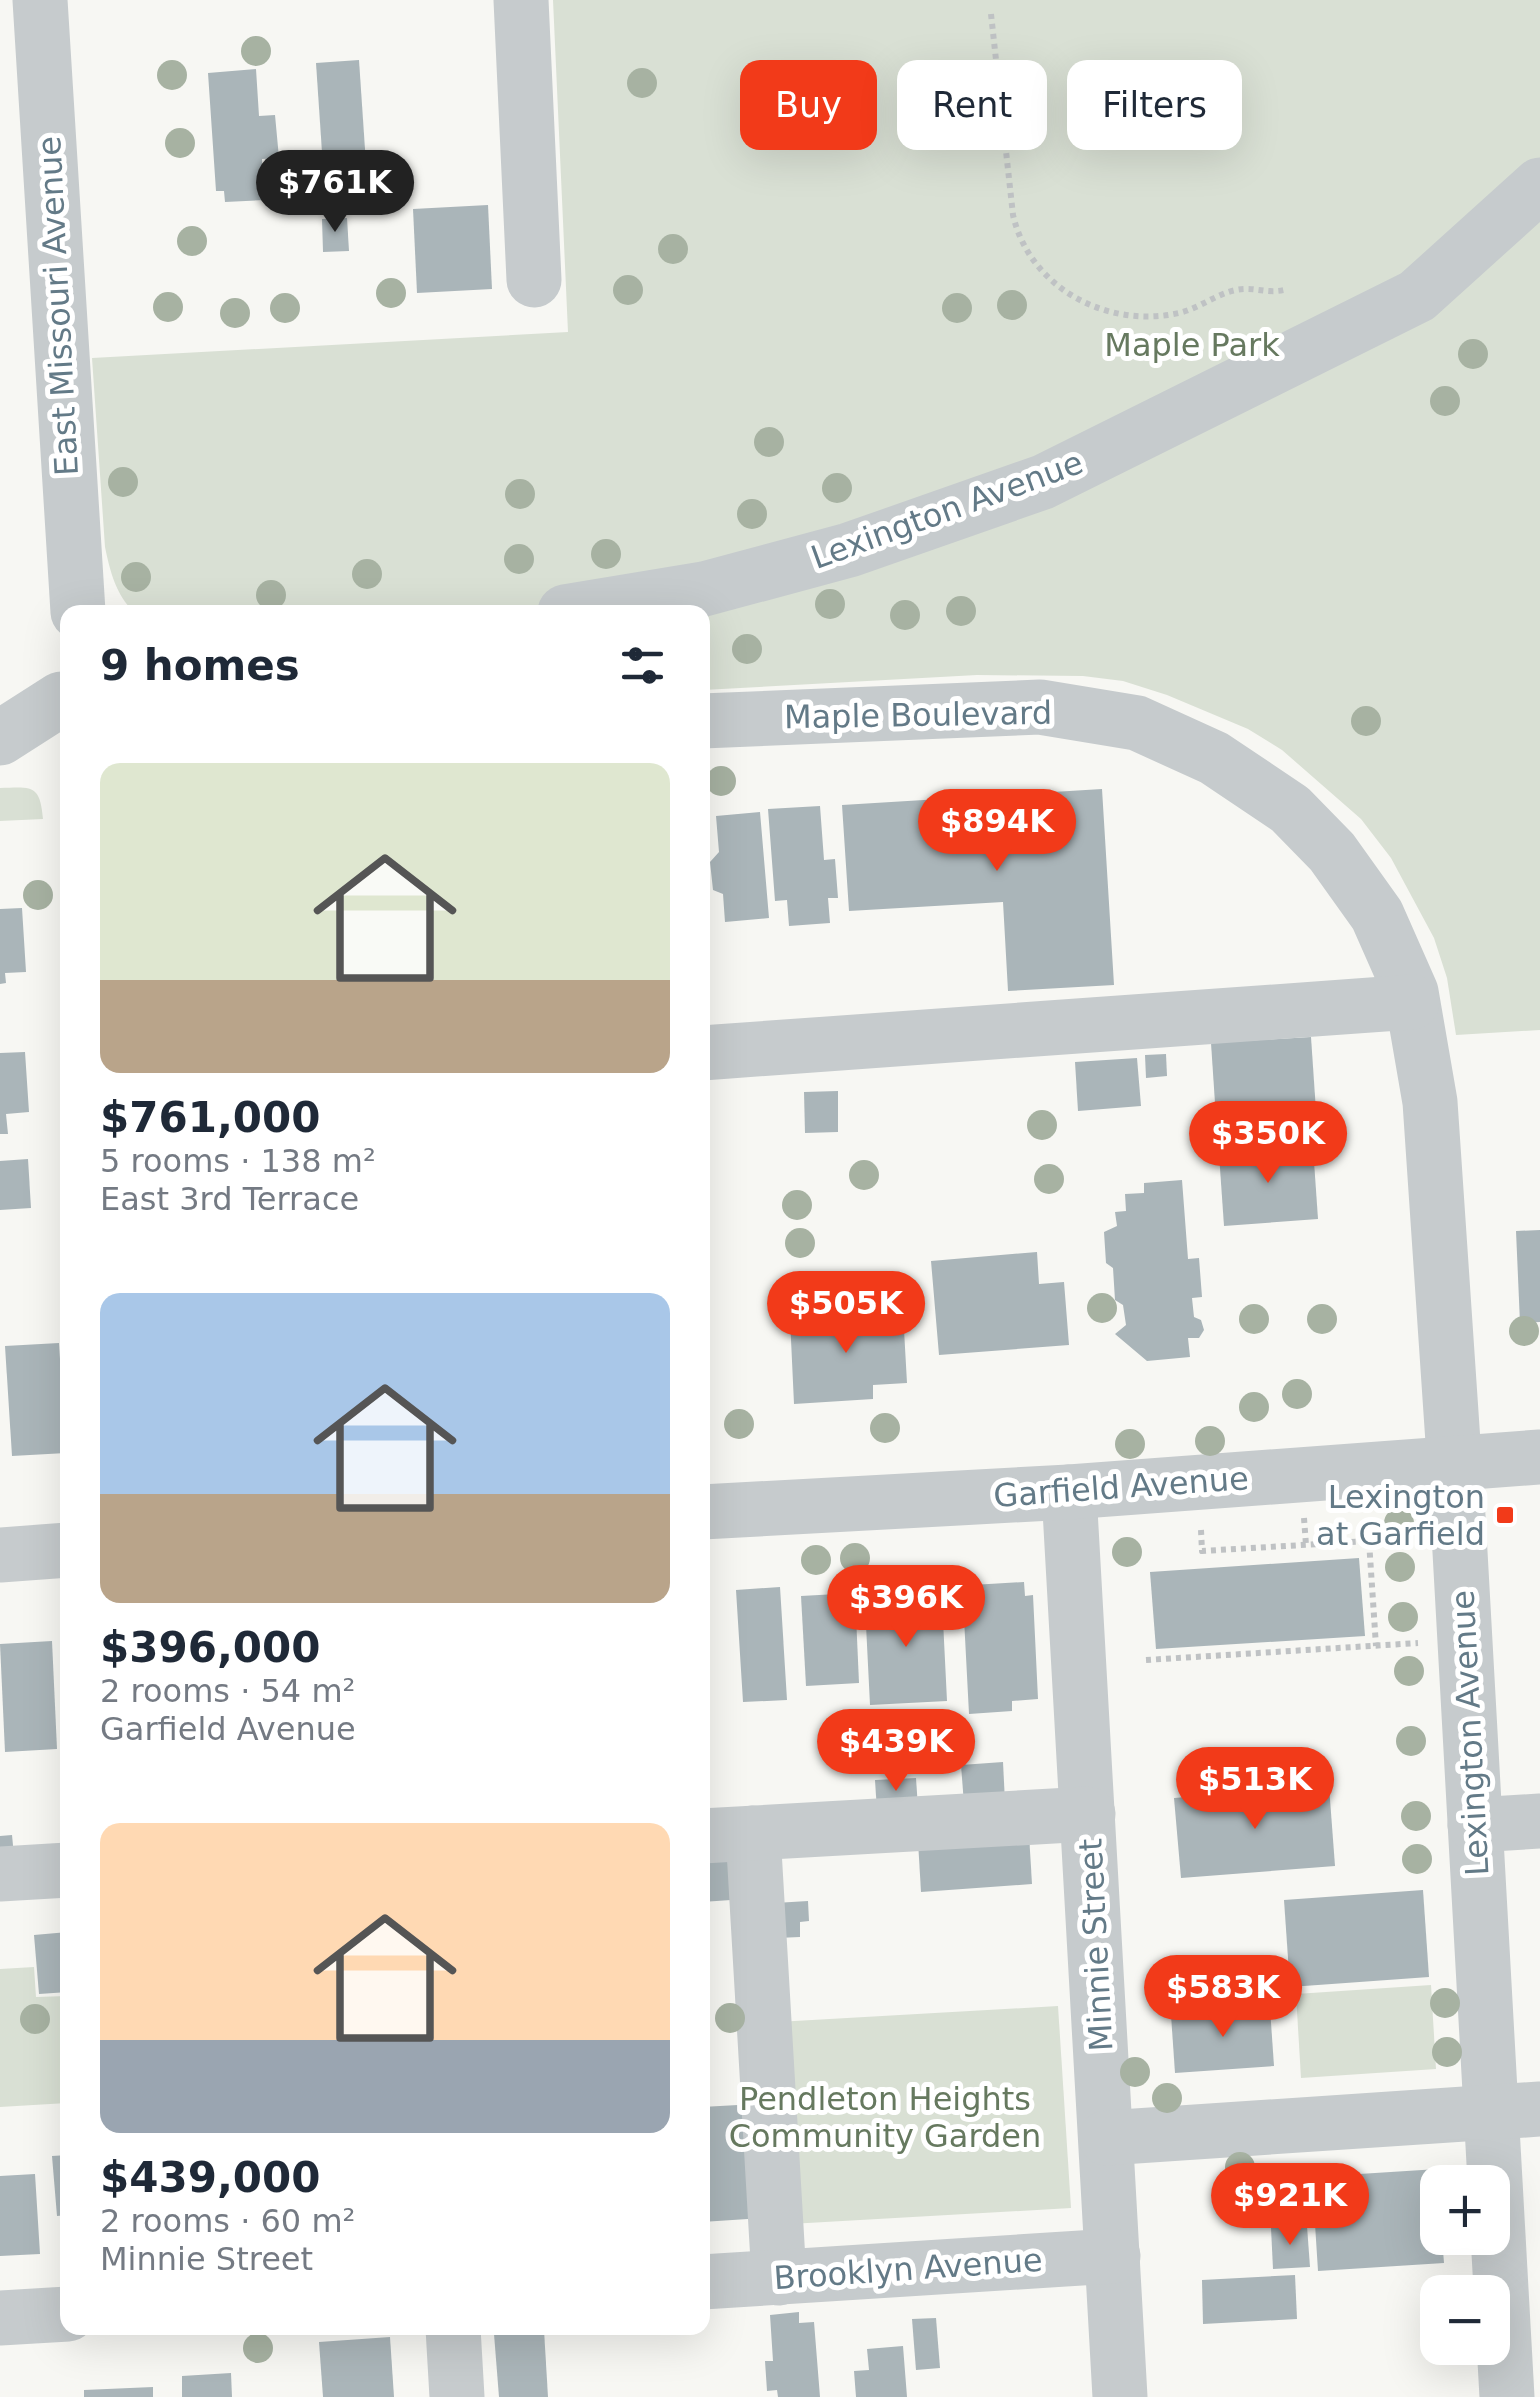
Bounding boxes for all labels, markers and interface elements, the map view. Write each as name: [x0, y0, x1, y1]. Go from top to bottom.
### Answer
chip: Buy: [740, 60, 877, 150]
chip: Rent: [897, 60, 1047, 150]
chip: Filters: [1067, 60, 1242, 150]
street label: East Missouri Avenue: [30, 135, 86, 477]
pin: $761K: [265, 150, 405, 235]
text: $761K: [278, 163, 392, 201]
park label: Maple Park: [1104, 326, 1280, 364]
street label: Lexington Avenue: [806, 443, 1088, 577]
icon: filters: [615, 638, 670, 693]
text: 9 homes: [100, 641, 300, 690]
street label: Maple Boulevard: [784, 694, 1052, 736]
pin: $894K: [927, 789, 1067, 874]
text: $894K: [940, 802, 1054, 840]
icon: home: [295, 828, 475, 1008]
text: $761,000: [100, 1093, 321, 1142]
pin: $350K: [1198, 1101, 1338, 1186]
text: $350K: [1211, 1114, 1325, 1152]
text: 5 rooms · 138 m²: [100, 1142, 376, 1180]
text: East 3rd Terrace: [100, 1180, 359, 1218]
pin: $505K: [776, 1271, 916, 1356]
text: $505K: [789, 1284, 903, 1322]
icon: home: [295, 1358, 475, 1538]
street label: Garfield Avenue: [992, 1459, 1250, 1515]
place label: Lexington at Garfield: [1316, 1478, 1485, 1553]
marker: Lexington at Garfield: [1494, 1504, 1516, 1526]
pin: $396K: [836, 1565, 976, 1650]
text: $396K: [849, 1578, 963, 1616]
street label: Lexington Avenue: [1444, 1589, 1496, 1877]
text: $396,000: [100, 1623, 321, 1672]
text: 2 rooms · 54 m²: [100, 1672, 355, 1710]
pin: $439K: [826, 1709, 966, 1794]
text: Garfield Avenue: [100, 1710, 356, 1748]
text: $439K: [839, 1722, 953, 1760]
pin: $513K: [1185, 1747, 1325, 1832]
text: $513K: [1198, 1760, 1312, 1798]
street label: Minnie Street: [1071, 1838, 1121, 2052]
icon: home: [295, 1888, 475, 2068]
pin: $583K: [1153, 1955, 1293, 2040]
text: $583K: [1166, 1968, 1280, 2006]
park label: Pendleton Heights Community Garden: [729, 2080, 1041, 2155]
text: $439,000: [100, 2153, 321, 2202]
pin: $921K: [1220, 2163, 1360, 2248]
map controls: [1420, 2165, 1510, 2365]
button: +: [1420, 2165, 1510, 2255]
text: $921K: [1233, 2176, 1347, 2214]
text: 2 rooms · 60 m²: [100, 2202, 355, 2240]
text: Minnie Street: [100, 2240, 313, 2278]
street label: Brooklyn Avenue: [772, 2241, 1044, 2297]
button: −: [1420, 2275, 1510, 2365]

